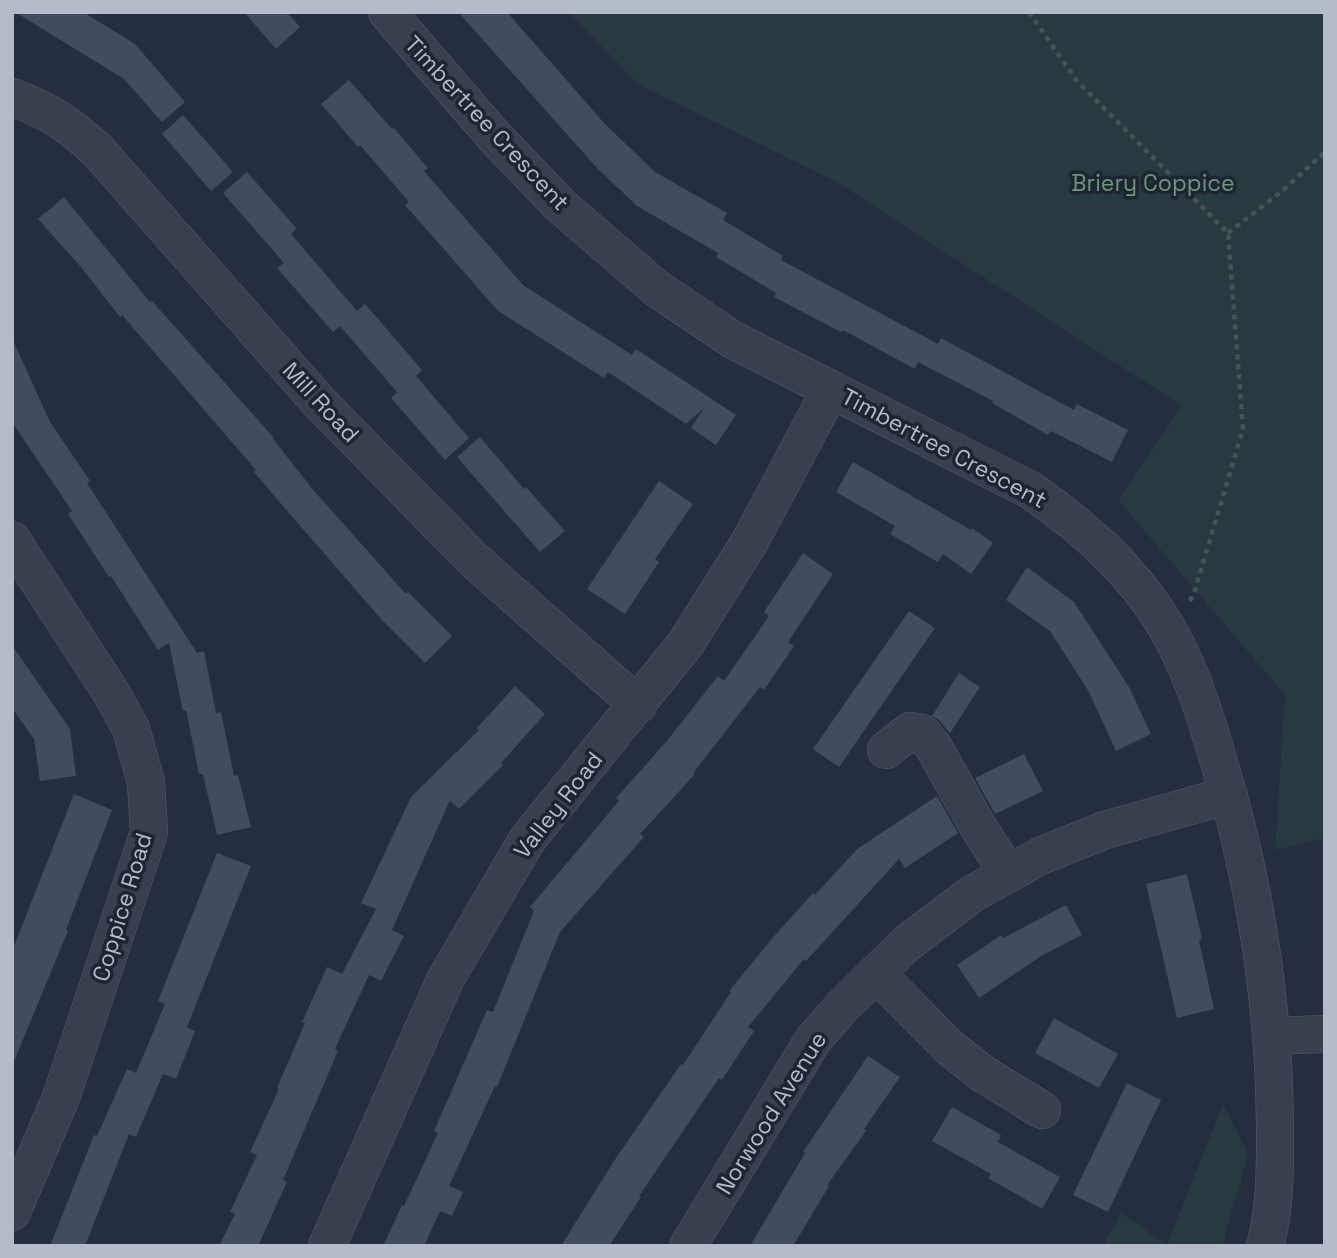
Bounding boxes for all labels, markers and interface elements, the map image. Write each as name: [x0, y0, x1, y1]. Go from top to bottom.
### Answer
street label: Timbertree Crescent: [398, 29, 576, 217]
park label: Briery Coppice: [1071, 168, 1235, 198]
street label: Mill Road: [276, 356, 366, 448]
street label: Timbertree Crescent: [836, 381, 1052, 515]
street label: Valley Road: [507, 745, 609, 865]
street label: Coppice Road: [85, 829, 159, 985]
street label: Norwood Avenue: [709, 1026, 833, 1200]

